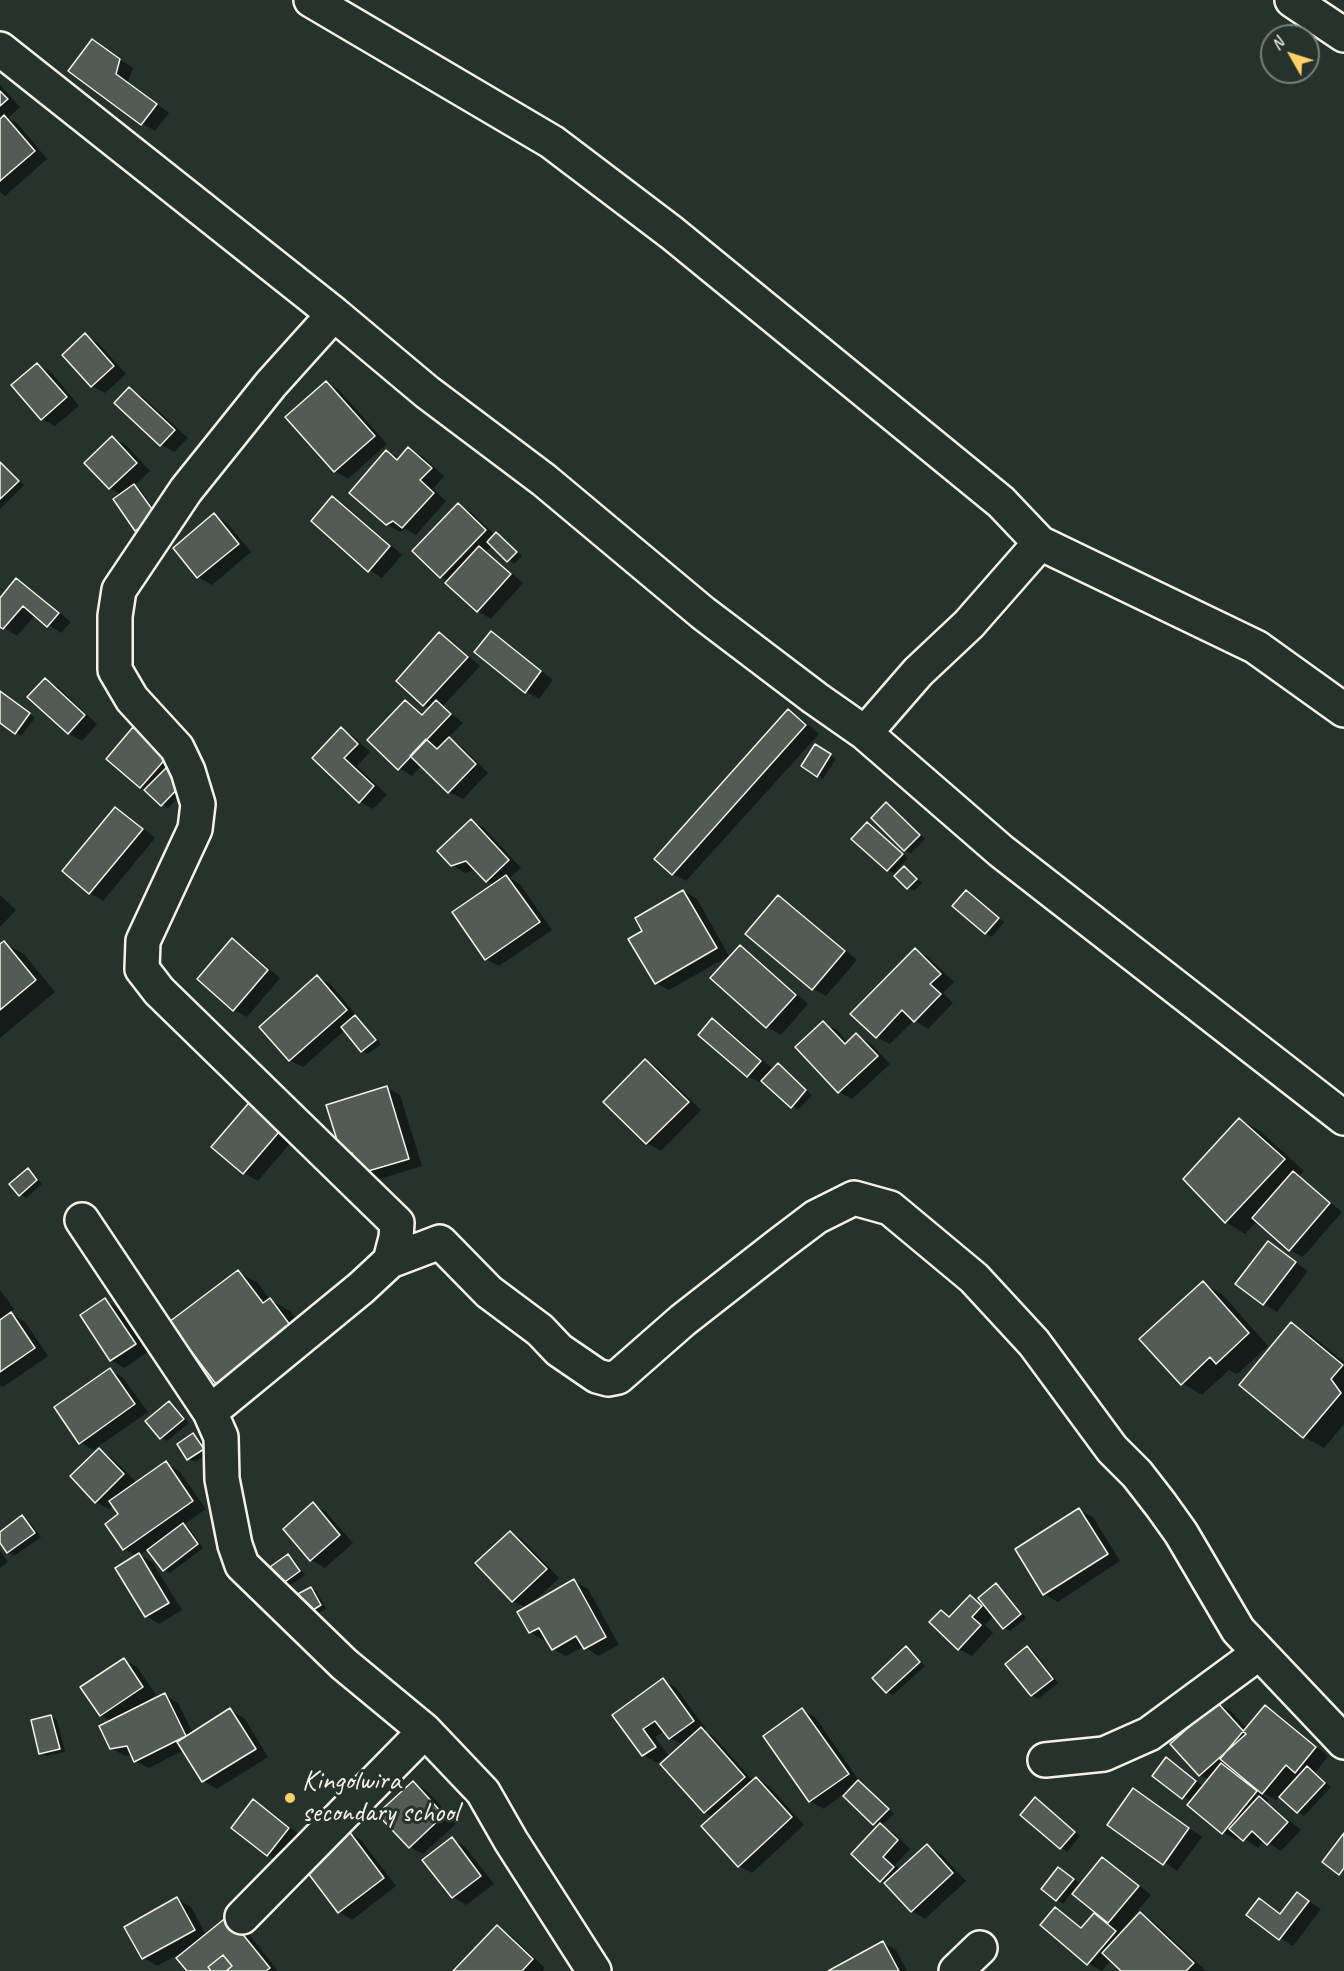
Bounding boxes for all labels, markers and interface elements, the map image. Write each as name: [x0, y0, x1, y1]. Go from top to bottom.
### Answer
north arrow: [1260, 24, 1320, 84]
text: N: [1267, 34, 1288, 54]
place label: Kingolwira secondary school: [302, 1765, 458, 1831]
marker: Kingolwira secondary school: [283, 1791, 297, 1805]

